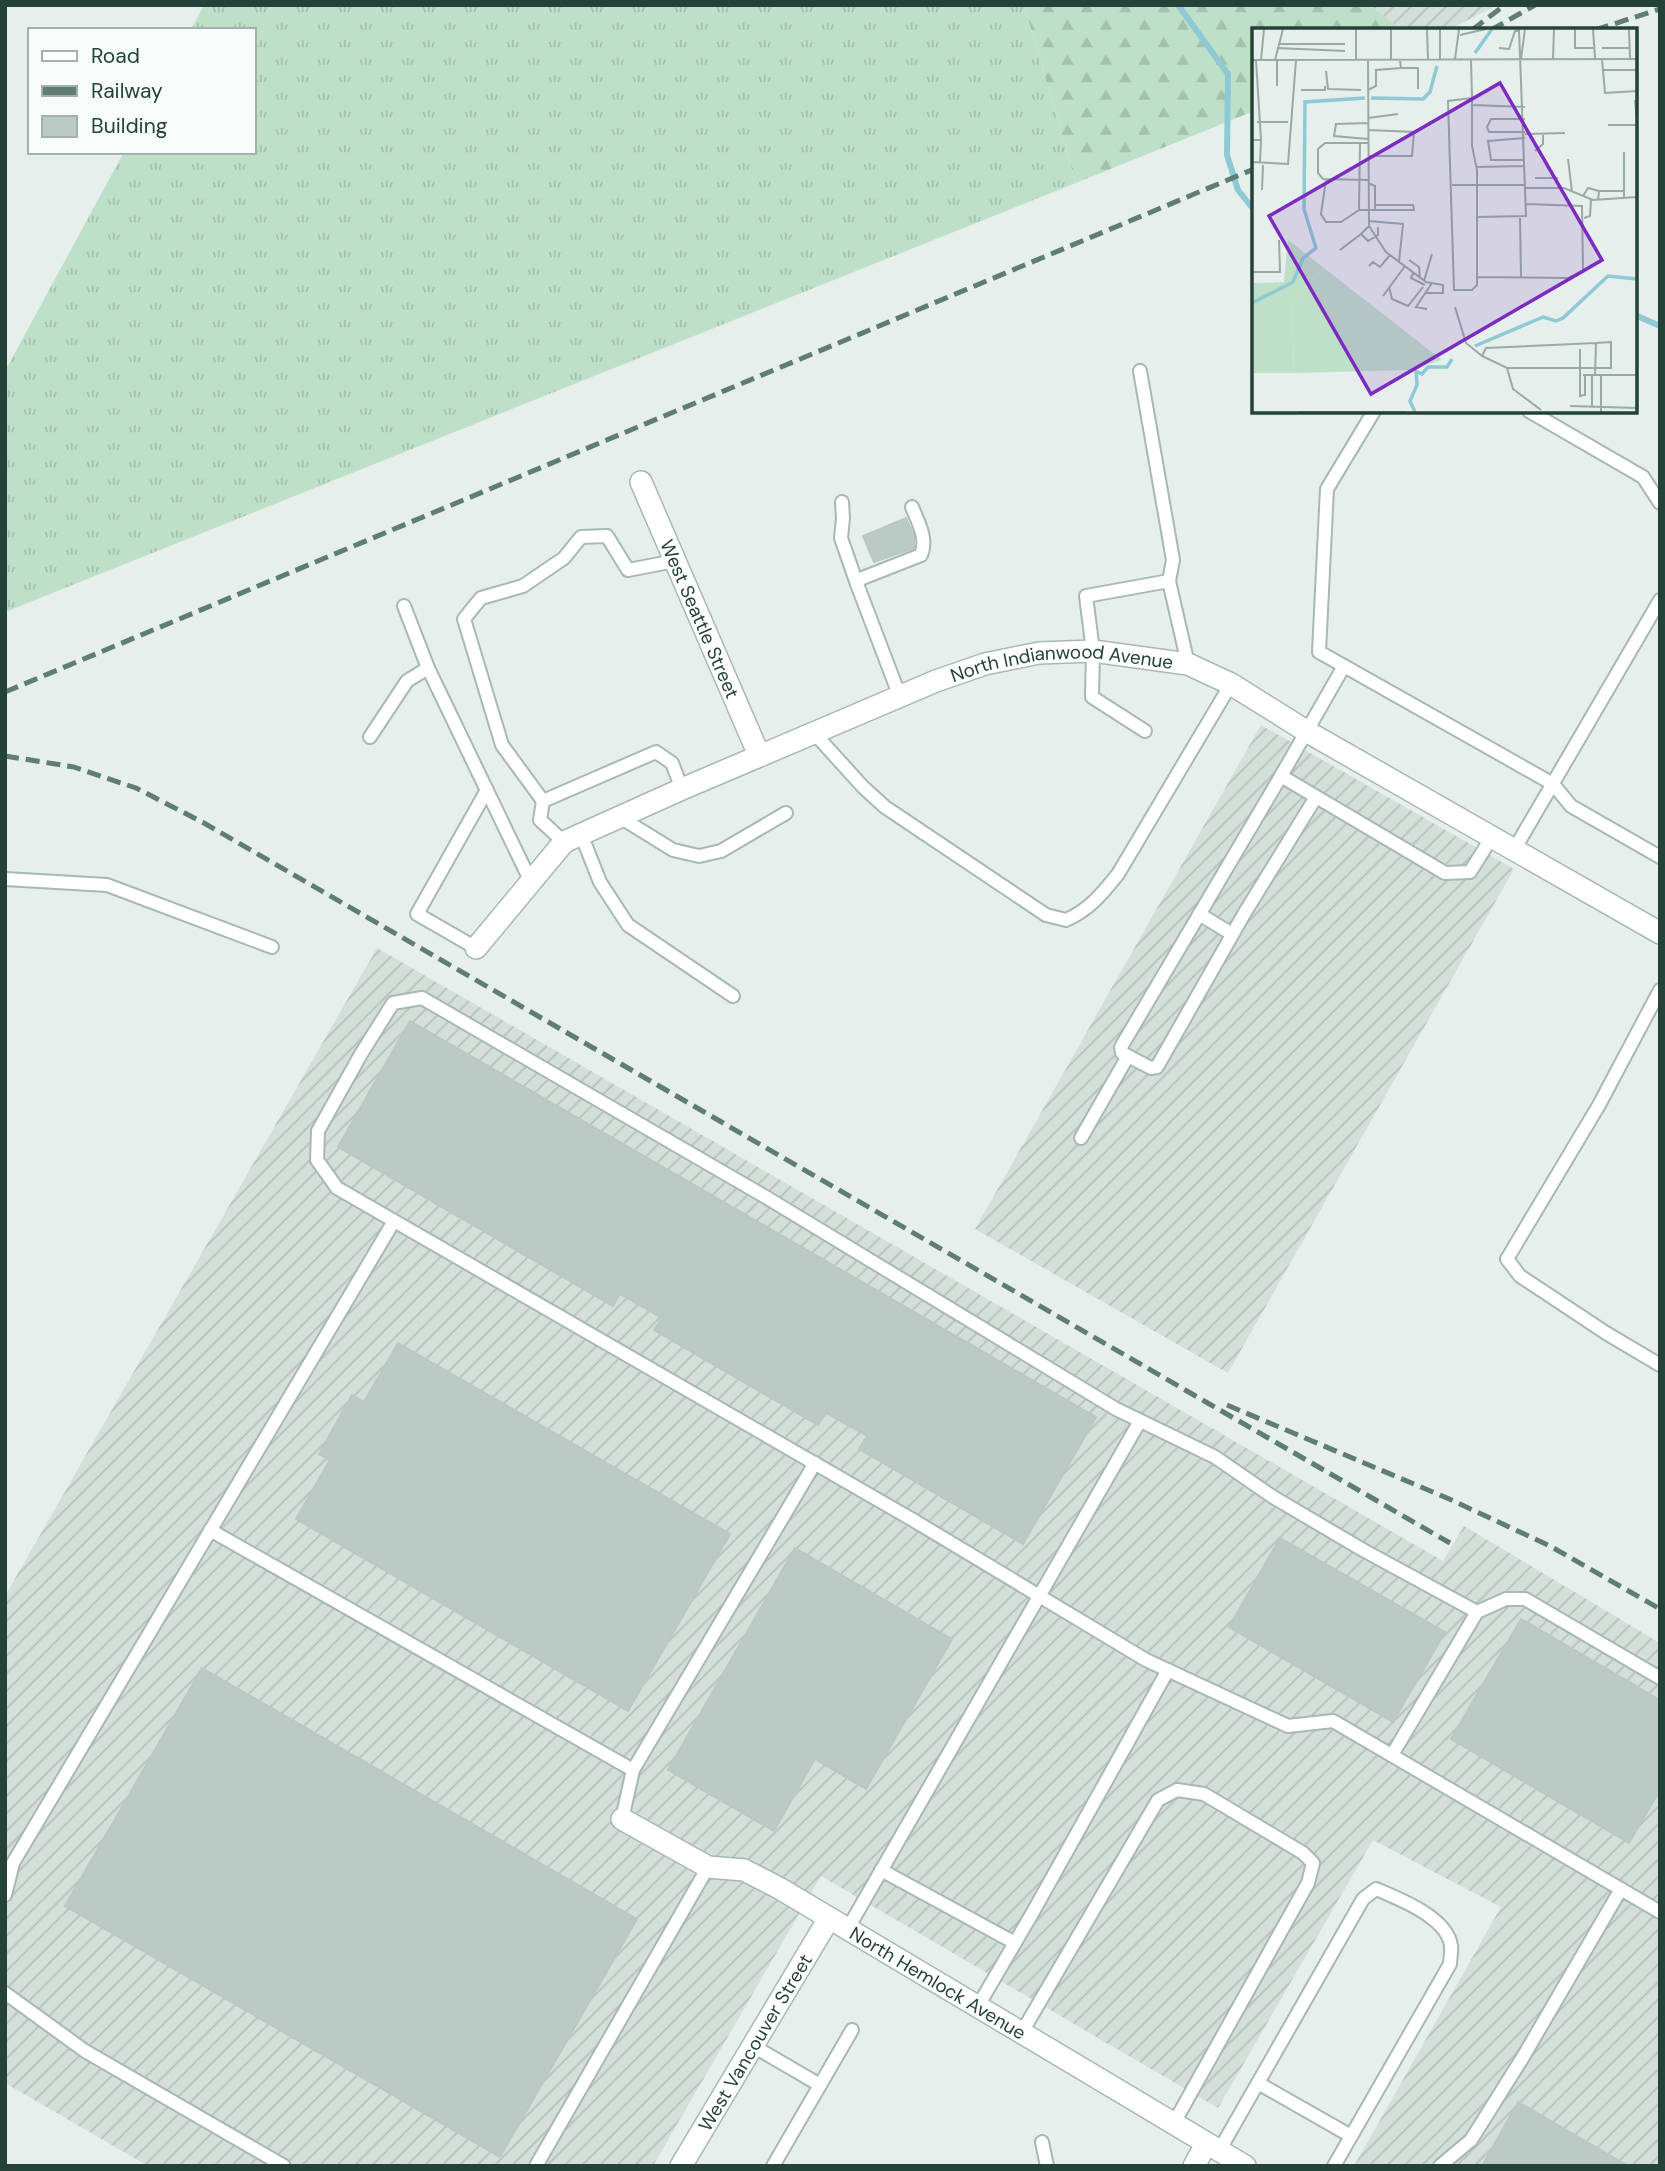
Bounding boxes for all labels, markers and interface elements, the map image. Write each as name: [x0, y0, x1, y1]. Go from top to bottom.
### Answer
legend: [28, 28, 256, 154]
inset map: [1252, 28, 1637, 413]
text: Road: [91, 42, 140, 70]
text: Railway: [91, 77, 163, 105]
text: Building: [91, 112, 168, 140]
street label: West Seattle Street: [654, 536, 745, 702]
street label: North Indianwood Avenue: [947, 639, 1175, 688]
street label: North Hemlock Avenue: [845, 1921, 1030, 2046]
street label: West Vancouver Street: [693, 1949, 818, 2136]

